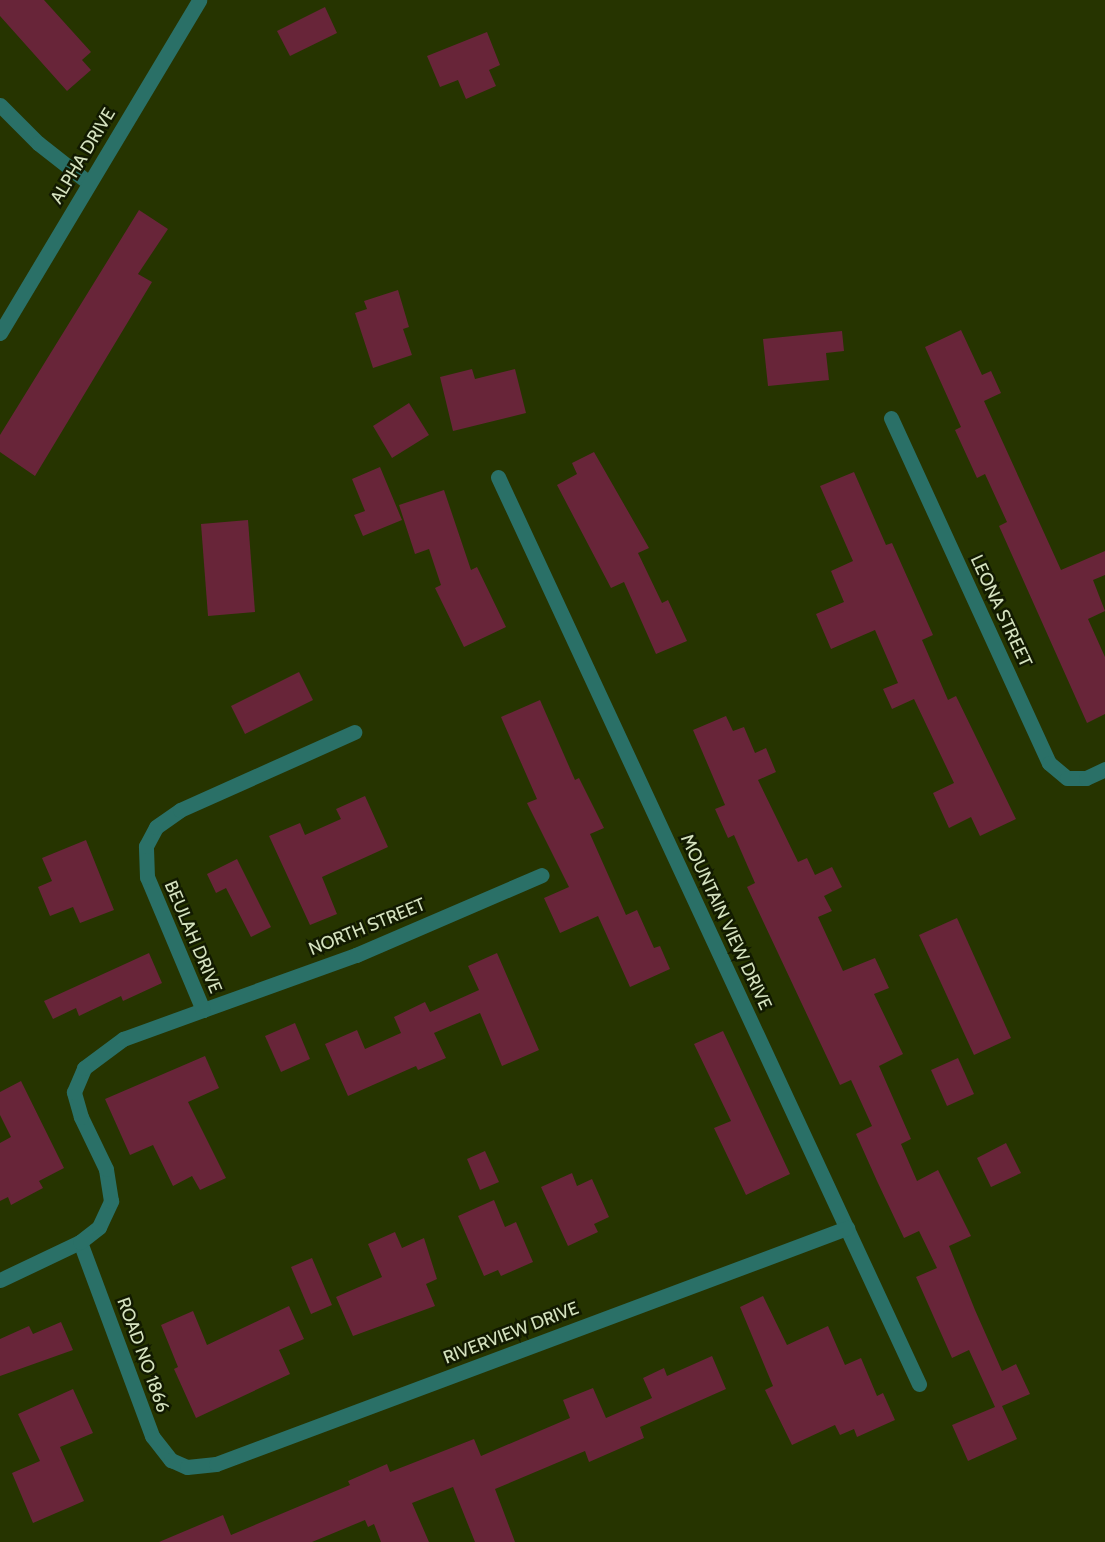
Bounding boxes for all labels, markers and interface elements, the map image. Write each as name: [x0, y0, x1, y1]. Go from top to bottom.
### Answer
street label: ALPHA DRIVE: [46, 104, 120, 208]
street label: LEONA STREET: [966, 552, 1036, 670]
street label: MOUNTAIN VIEW DRIVE: [676, 831, 776, 1013]
street label: BEULAH DRIVE: [160, 878, 226, 996]
street label: NORTH STREET: [305, 894, 429, 960]
street label: ROAD NO 1866: [112, 1295, 174, 1415]
street label: RIVERVIEW DRIVE: [440, 1297, 582, 1369]

